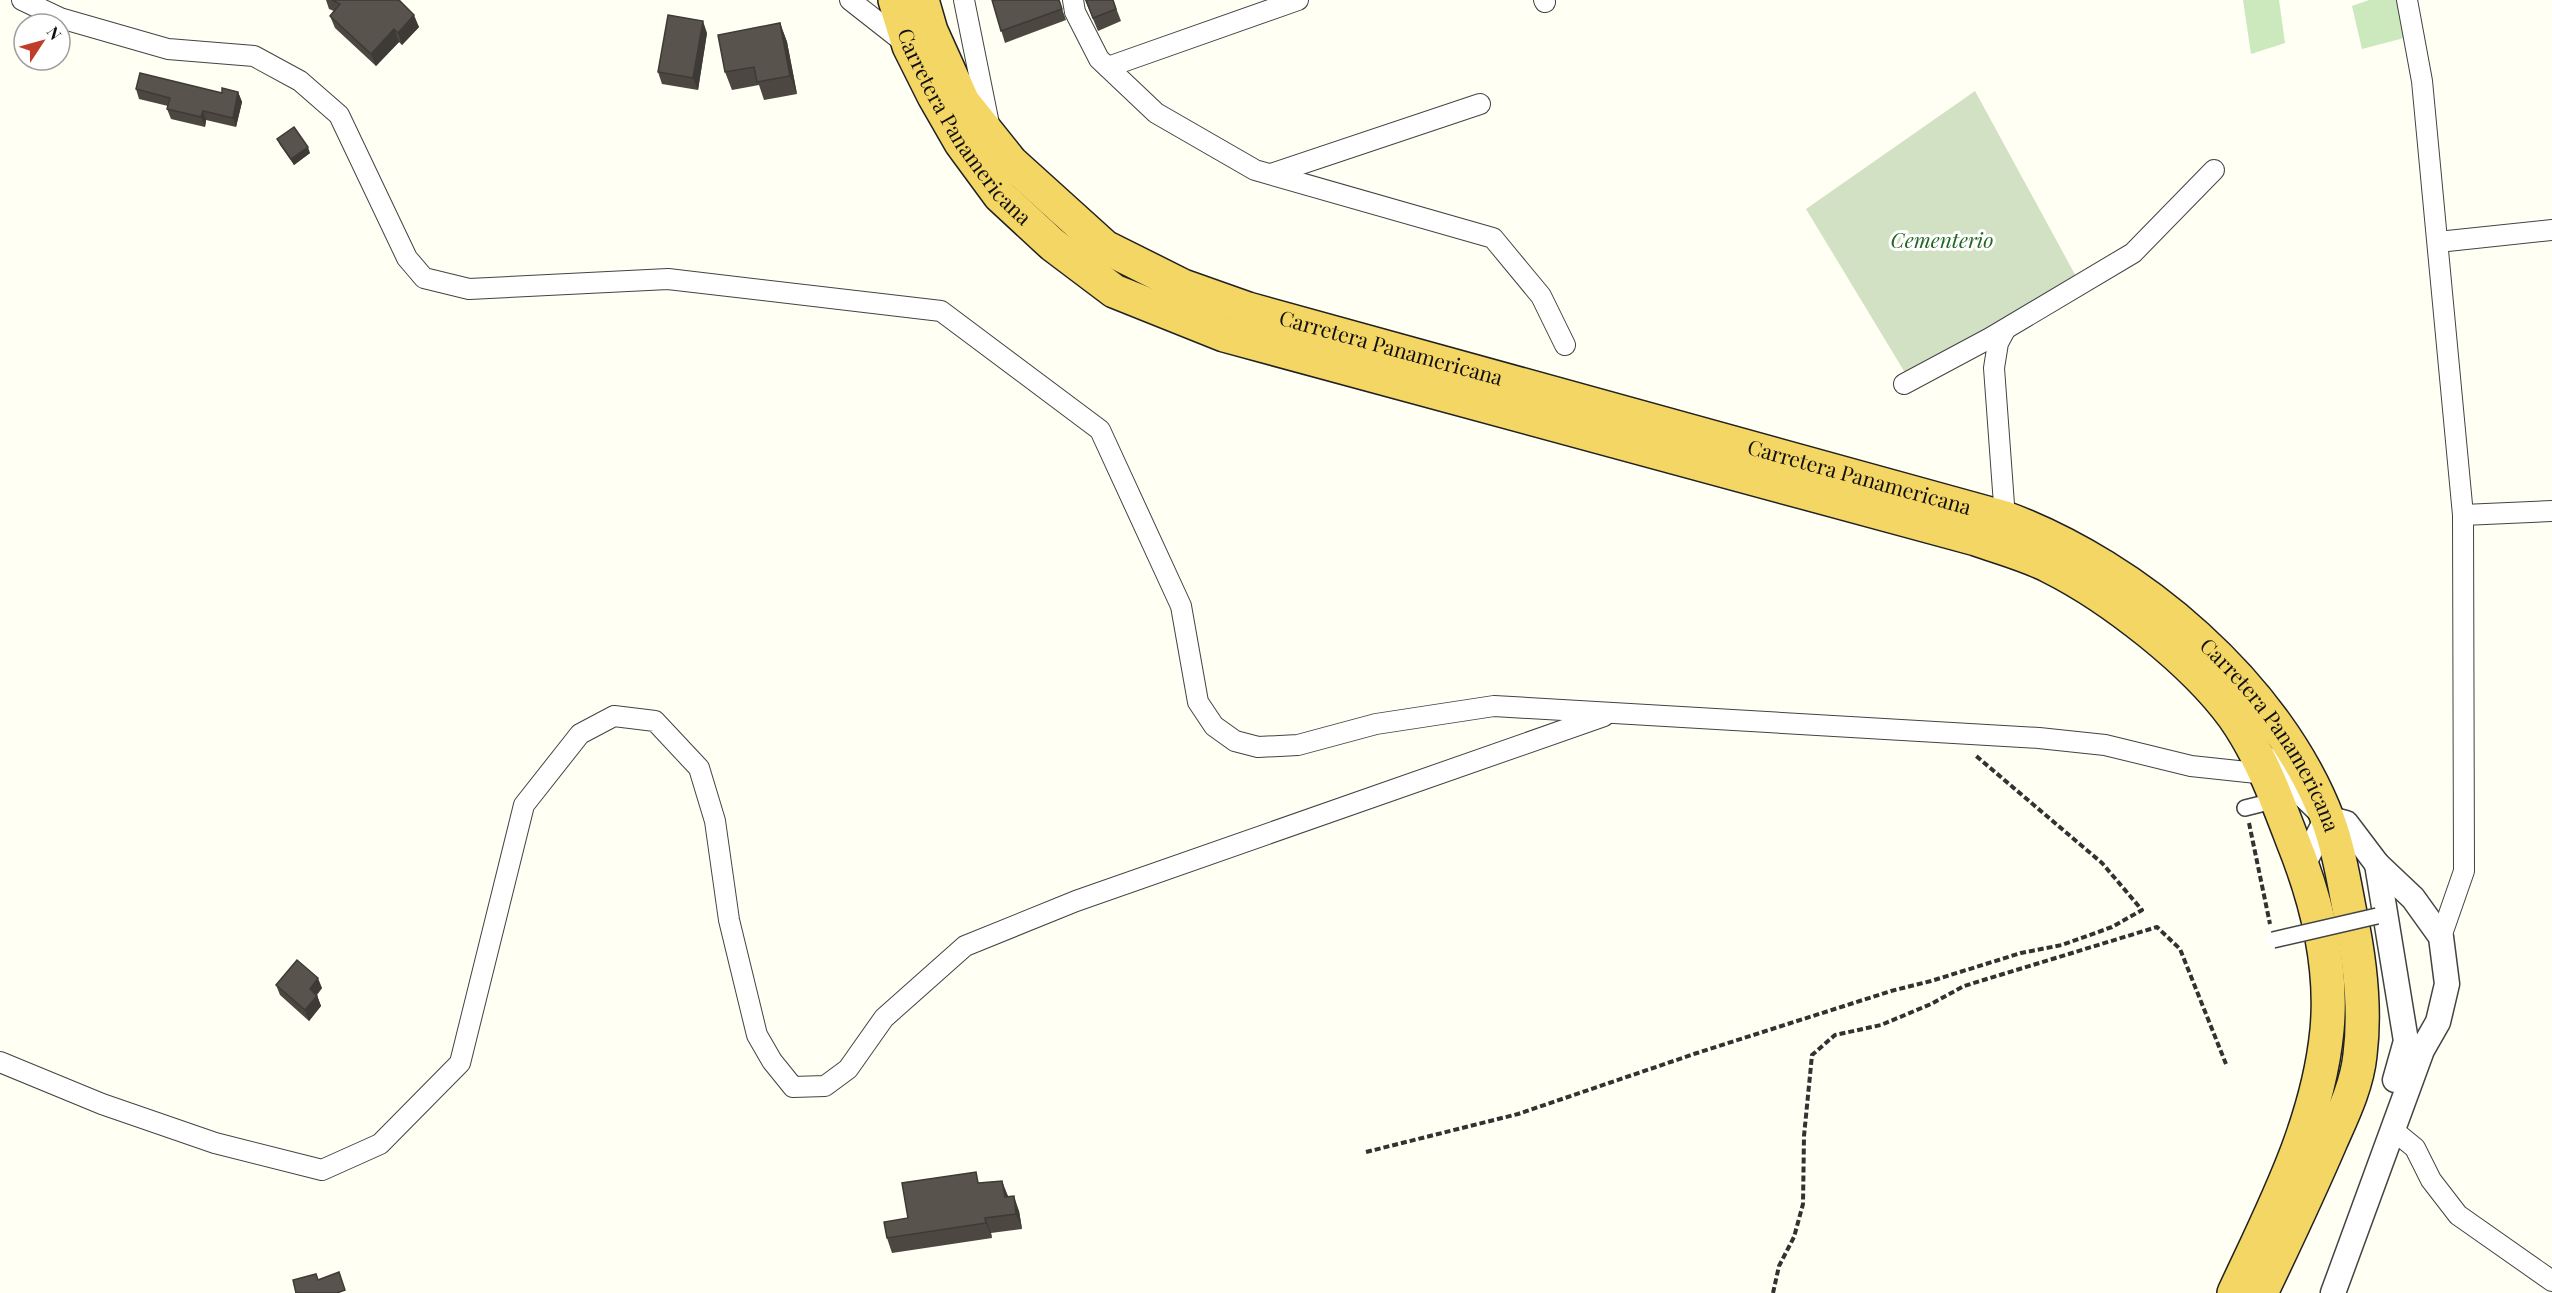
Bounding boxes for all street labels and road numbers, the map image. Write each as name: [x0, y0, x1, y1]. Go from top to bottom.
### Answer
street label: Carretera Panamericana: [892, 25, 1039, 231]
street label: Carretera Panamericana: [1276, 302, 1507, 391]
street label: Carretera Panamericana: [1745, 432, 1975, 520]
street label: Carretera Panamericana: [2195, 631, 2347, 836]

